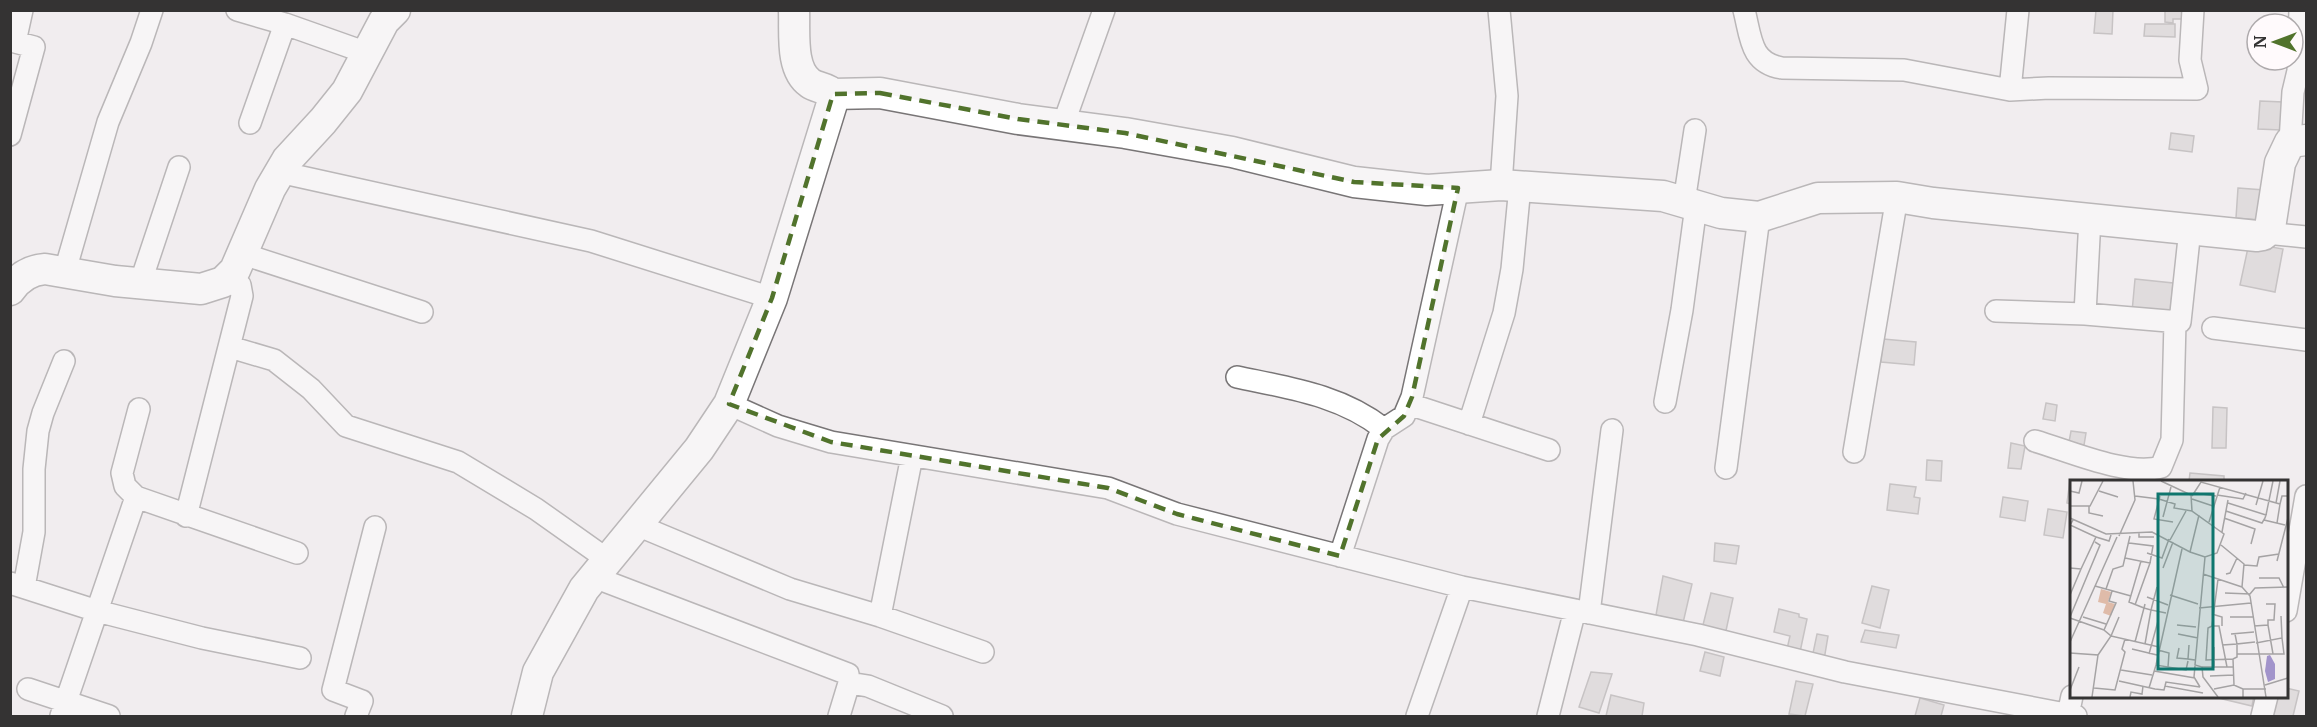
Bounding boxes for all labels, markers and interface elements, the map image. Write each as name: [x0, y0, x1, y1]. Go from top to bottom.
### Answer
north arrow: [2245, 12, 2305, 72]
text: N: [2250, 35, 2270, 48]
inset map: [2070, 480, 2287, 697]

